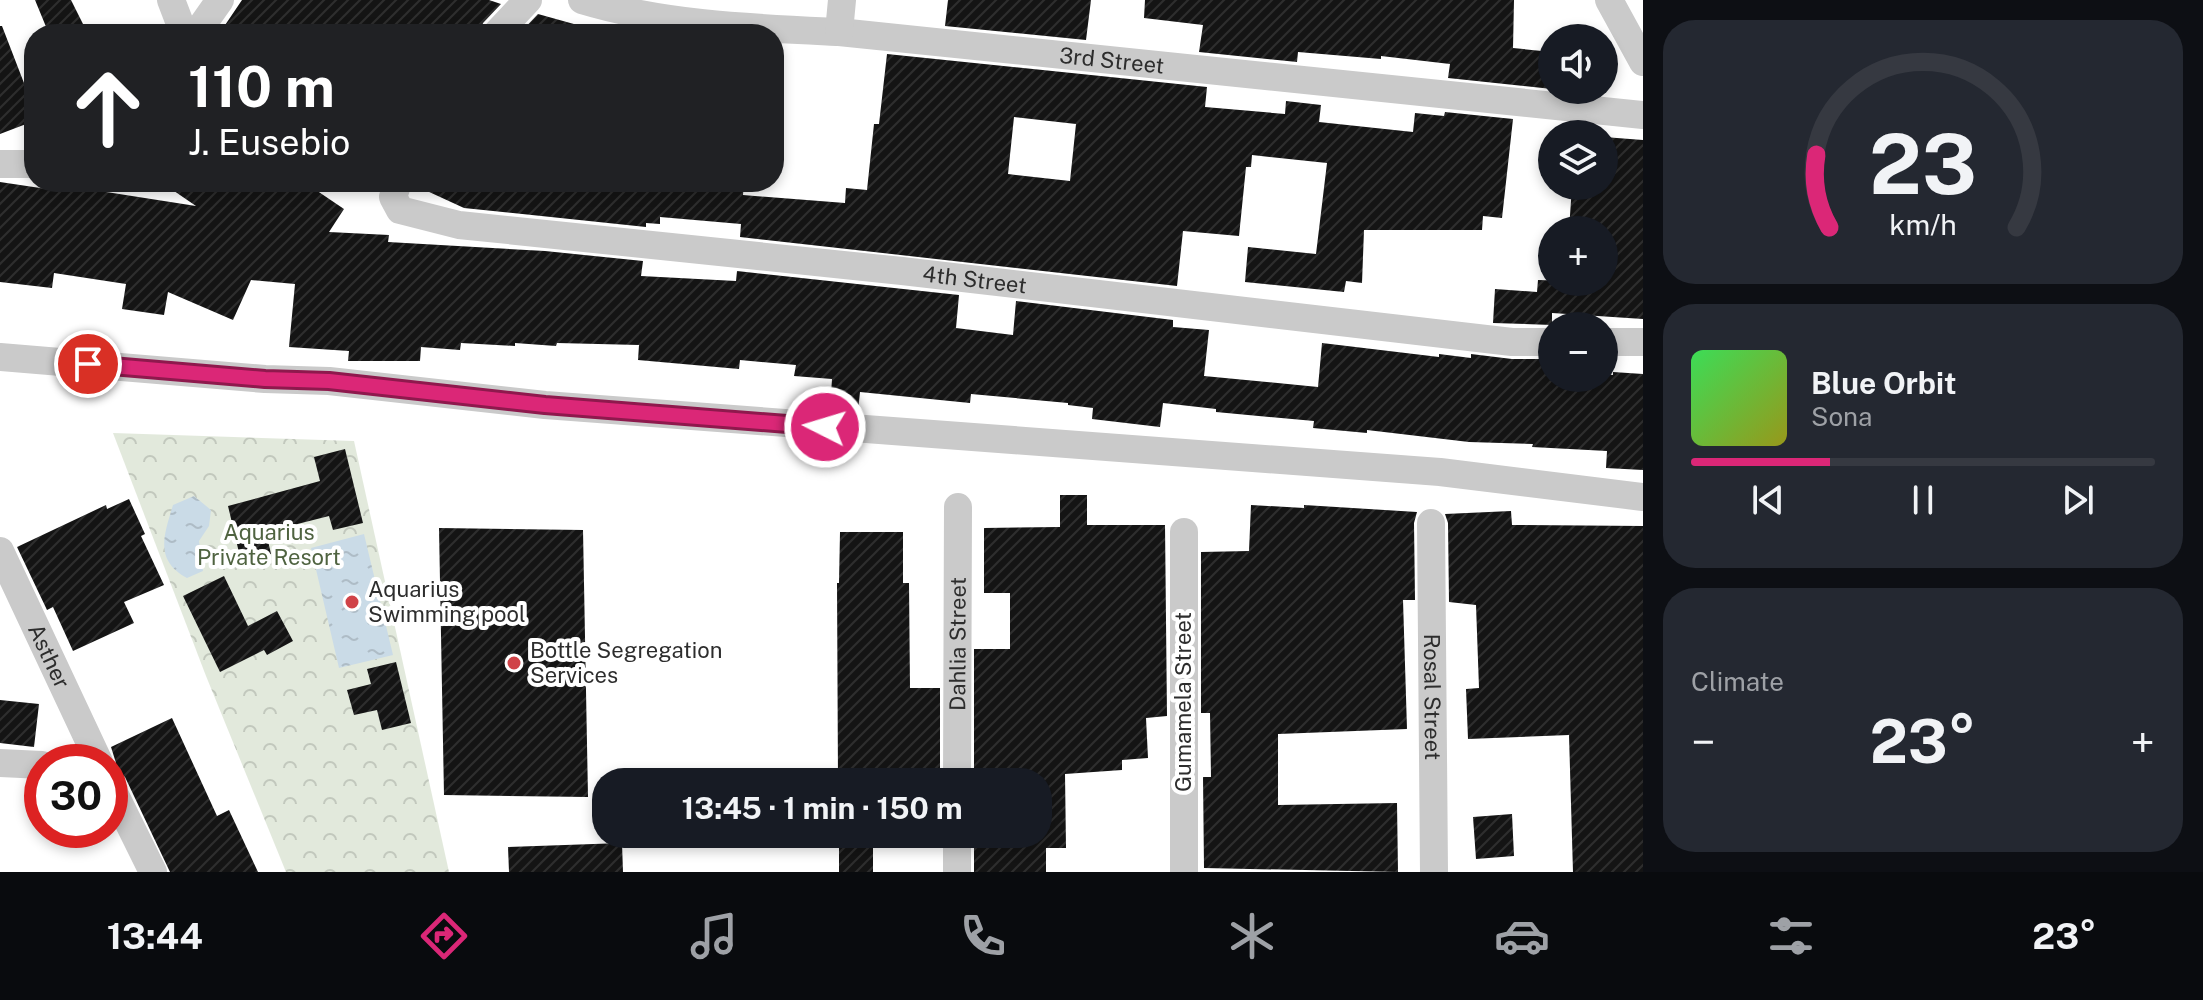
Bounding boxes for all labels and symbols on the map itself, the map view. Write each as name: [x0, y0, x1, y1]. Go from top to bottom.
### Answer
street label: 3rd Street: [1058, 42, 1165, 78]
street label: 4th Street: [921, 260, 1028, 298]
pin: [54, 330, 122, 398]
position arrow: [783, 385, 867, 469]
park label: Aquarius Private Resort: [197, 519, 341, 570]
place label: Aquarius Swimming pool: [368, 576, 526, 627]
street label: Dahlia Street: [944, 577, 971, 711]
marker: Aquarius Swimming pool: [343, 593, 361, 611]
street label: Gumamela Street: [1170, 612, 1196, 792]
street label: Asther: [23, 619, 76, 693]
street label: Rosal Street: [1419, 634, 1446, 760]
place label: Bottle Segregation Services: [530, 637, 722, 688]
marker: Bottle Segregation Services: [505, 654, 523, 672]
speed limit sign: 30: [24, 744, 128, 848]

